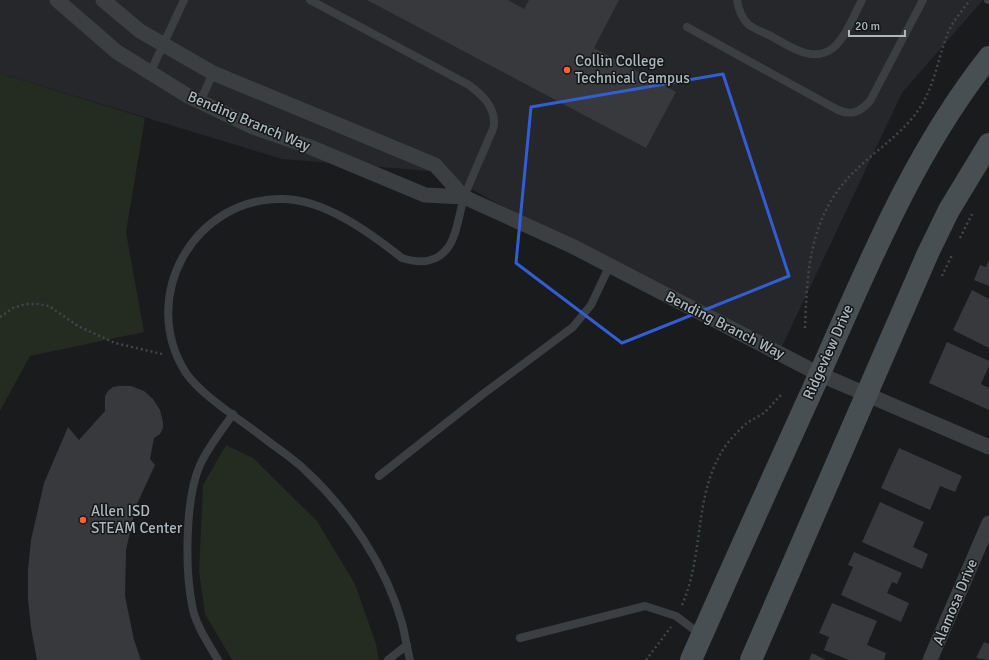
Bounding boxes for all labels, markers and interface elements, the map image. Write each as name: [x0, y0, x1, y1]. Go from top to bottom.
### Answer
scale bar: [849, 12, 905, 38]
text: 20 m: [855, 19, 880, 34]
place label: Collin College Technical Campus: [575, 52, 690, 87]
marker: Collin College Technical Campus: [562, 65, 572, 75]
street label: Bending Branch Way: [185, 87, 313, 155]
street label: Bending Branch Way: [662, 287, 788, 363]
street label: Ridgeview Drive: [799, 302, 857, 402]
place label: Allen ISD STEAM Center: [91, 502, 183, 537]
marker: Allen ISD STEAM Center: [78, 515, 88, 525]
street label: Alamosa Drive: [929, 556, 981, 648]

